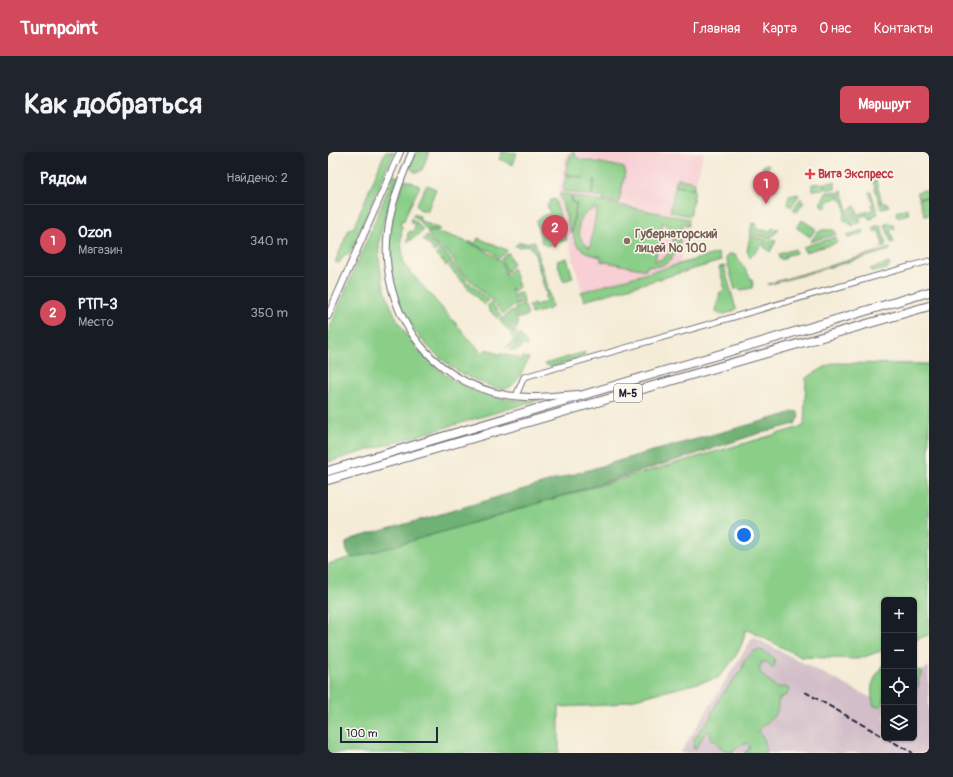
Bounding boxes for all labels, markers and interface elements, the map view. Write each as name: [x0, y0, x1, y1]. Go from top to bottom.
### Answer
text: Turnpoint: [20, 16, 98, 40]
text: Главная: [693, 20, 740, 37]
text: Карта: [762, 20, 797, 37]
text: О нас: [819, 20, 852, 37]
text: Контакты: [874, 20, 933, 37]
button: Маршрут: [840, 86, 929, 123]
text: Как добраться: [24, 87, 202, 122]
place label: Вита Экспресс: [818, 167, 894, 182]
text: Рядом: [40, 168, 87, 189]
marker: Вита Экспресс: [805, 169, 815, 179]
text: Найдено: 2: [226, 170, 288, 186]
pin: 1: [753, 171, 779, 204]
pin: 2: [542, 215, 568, 248]
text: Ozon: [78, 223, 112, 242]
place label: Губернаторский лицей № 100: [634, 227, 718, 256]
text: 1: [50, 233, 56, 249]
text: 340 m: [250, 233, 288, 249]
marker: Губернаторский лицей № 100: [622, 236, 632, 246]
text: Магазин: [78, 242, 122, 258]
text: РТП-3: [78, 295, 118, 314]
text: 2: [49, 305, 57, 321]
text: 350 m: [250, 305, 288, 321]
text: Место: [78, 314, 114, 330]
road number: М-5: [614, 384, 642, 402]
your location: [734, 525, 754, 545]
map controls: [881, 597, 917, 741]
button: +: [881, 597, 917, 633]
button: −: [881, 633, 917, 669]
button: locate: [881, 669, 917, 705]
button: layers: [881, 705, 917, 741]
scale bar: [340, 725, 438, 744]
text: 100 m: [346, 727, 377, 740]

